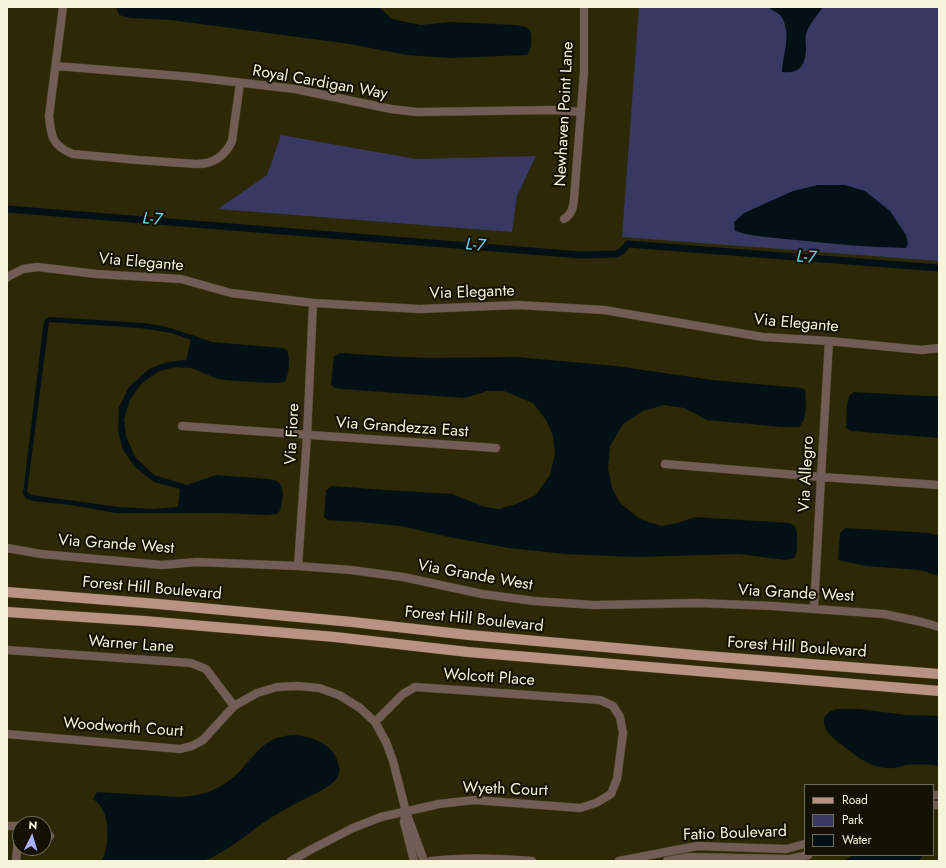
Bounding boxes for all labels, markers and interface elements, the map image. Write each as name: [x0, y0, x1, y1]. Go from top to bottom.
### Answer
street label: Newhaven Point Lane: [552, 41, 578, 187]
street label: Royal Cardigan Way: [251, 62, 389, 104]
water label: L-7: [141, 209, 163, 231]
water label: L-7: [464, 235, 486, 257]
water label: L-7: [796, 247, 816, 269]
street label: Via Elegante: [98, 250, 184, 276]
street label: Via Elegante: [429, 282, 515, 304]
street label: Via Elegante: [753, 311, 839, 337]
street label: Via Fiore: [282, 403, 304, 465]
street label: Via Grandezza East: [335, 414, 469, 442]
street label: Via Allegro: [795, 435, 819, 513]
street label: Via Grande West: [57, 531, 175, 559]
street label: Via Grande West: [416, 556, 534, 596]
street label: Forest Hill Boulevard: [82, 573, 222, 605]
street label: Via Grande West: [737, 581, 855, 607]
street label: Forest Hill Boulevard: [404, 603, 544, 637]
street label: Warner Lane: [87, 632, 175, 658]
street label: Forest Hill Boulevard: [727, 634, 867, 662]
street label: Wolcott Place: [443, 665, 535, 691]
street label: Woodworth Court: [62, 714, 184, 742]
street label: Wyeth Court: [462, 779, 548, 801]
legend: [804, 784, 934, 856]
text: Road: [842, 791, 868, 809]
text: Park: [842, 811, 863, 829]
north arrow: [12, 816, 52, 856]
text: N: [28, 817, 38, 833]
street label: Fatio Boulevard: [683, 823, 787, 845]
text: Water: [842, 831, 872, 849]

